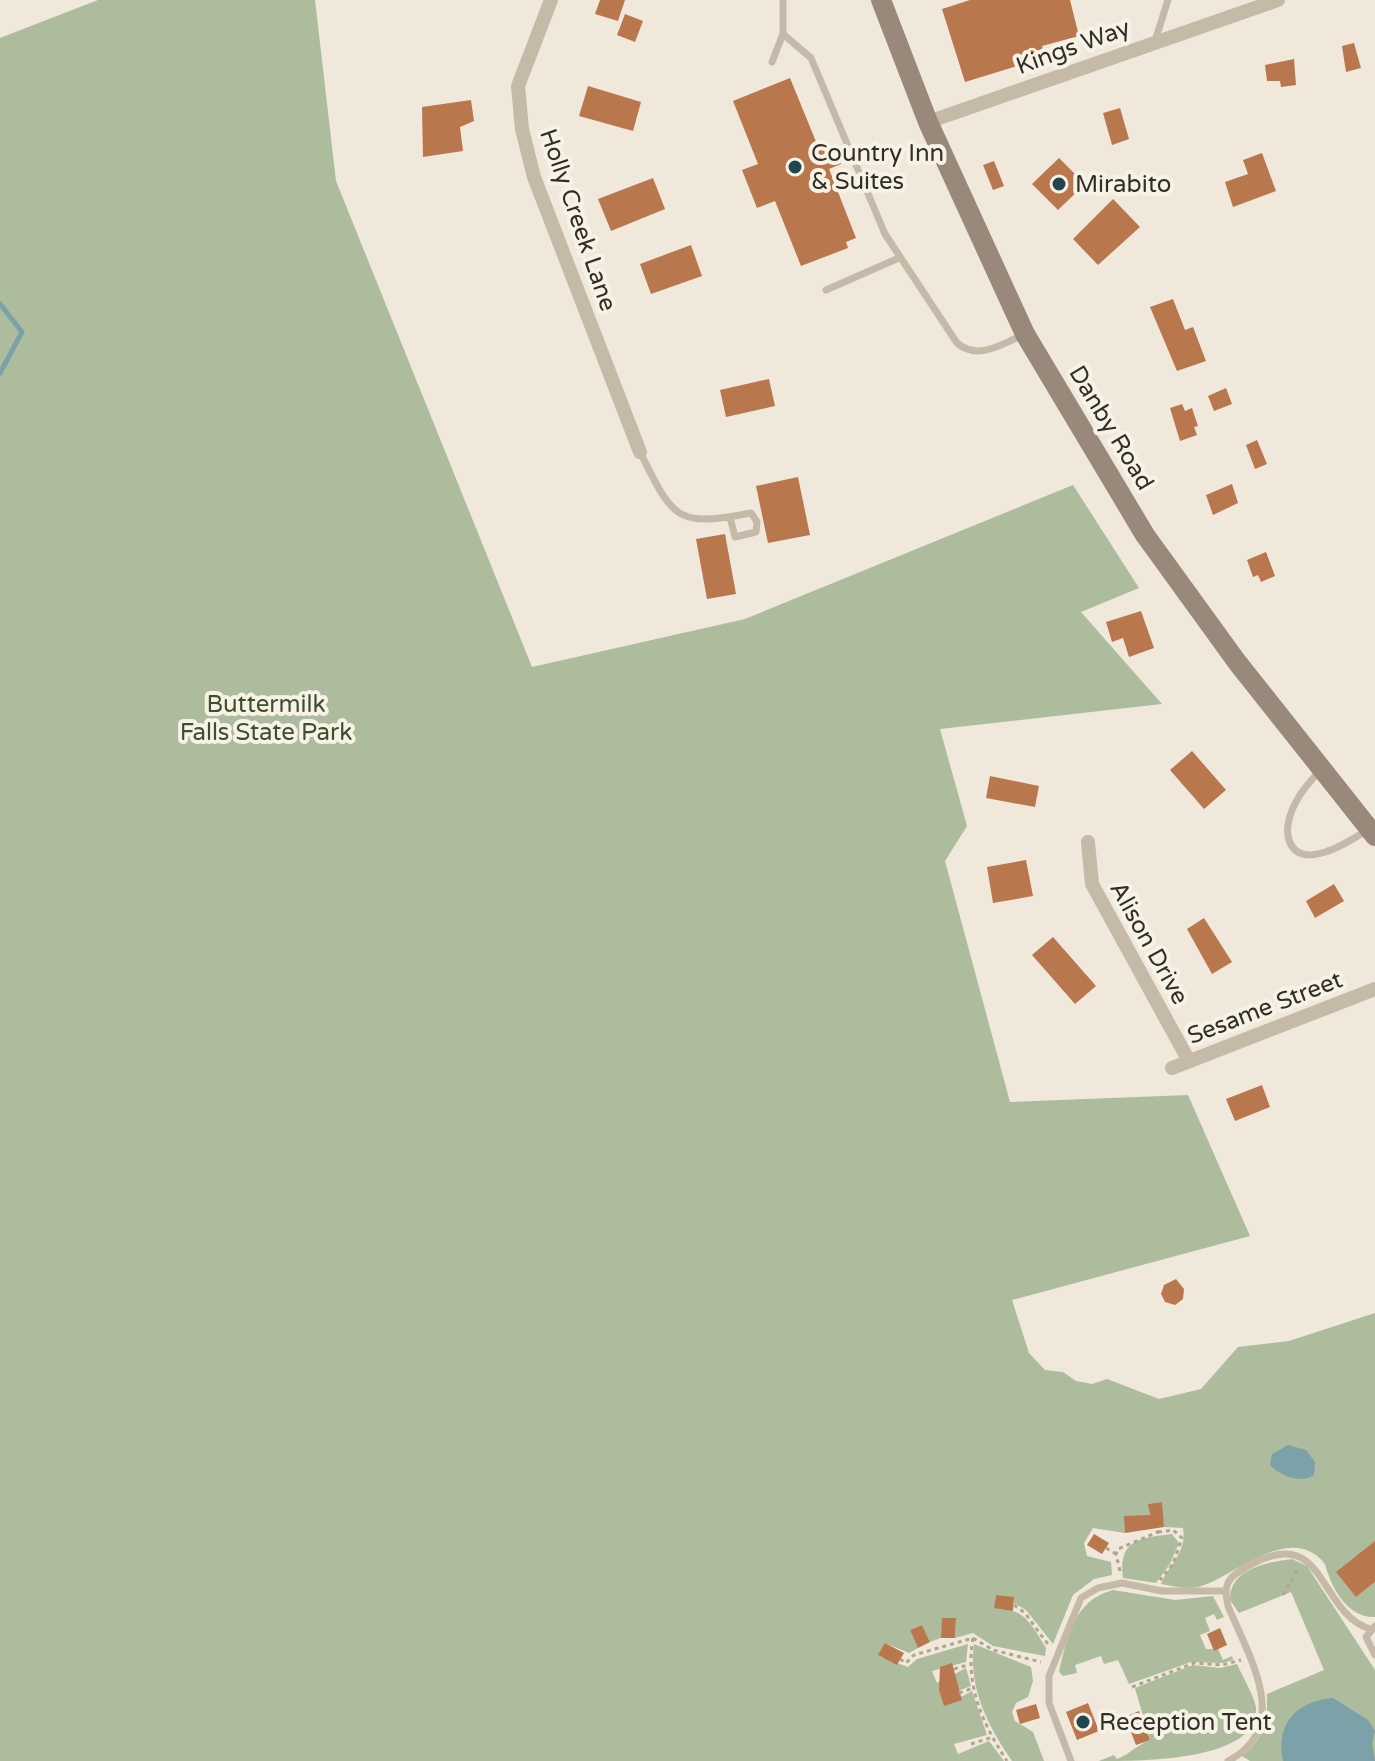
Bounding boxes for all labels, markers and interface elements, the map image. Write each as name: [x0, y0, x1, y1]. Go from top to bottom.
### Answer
street label: Kings Way: [1012, 13, 1134, 81]
street label: Holly Creek Lane: [533, 125, 623, 315]
place label: Country Inn & Suites: [811, 139, 944, 196]
marker: Country Inn & Suites: [786, 158, 804, 176]
place label: Mirabito: [1075, 170, 1171, 199]
marker: Mirabito: [1050, 175, 1068, 193]
street label: Danby Road: [1062, 360, 1160, 496]
park label: Buttermilk Falls State Park: [180, 690, 352, 747]
street label: Alison Drive: [1103, 877, 1195, 1009]
street label: Sesame Street: [1183, 965, 1347, 1051]
place label: Reception Tent: [1099, 1708, 1272, 1737]
marker: Reception Tent: [1074, 1713, 1092, 1731]

